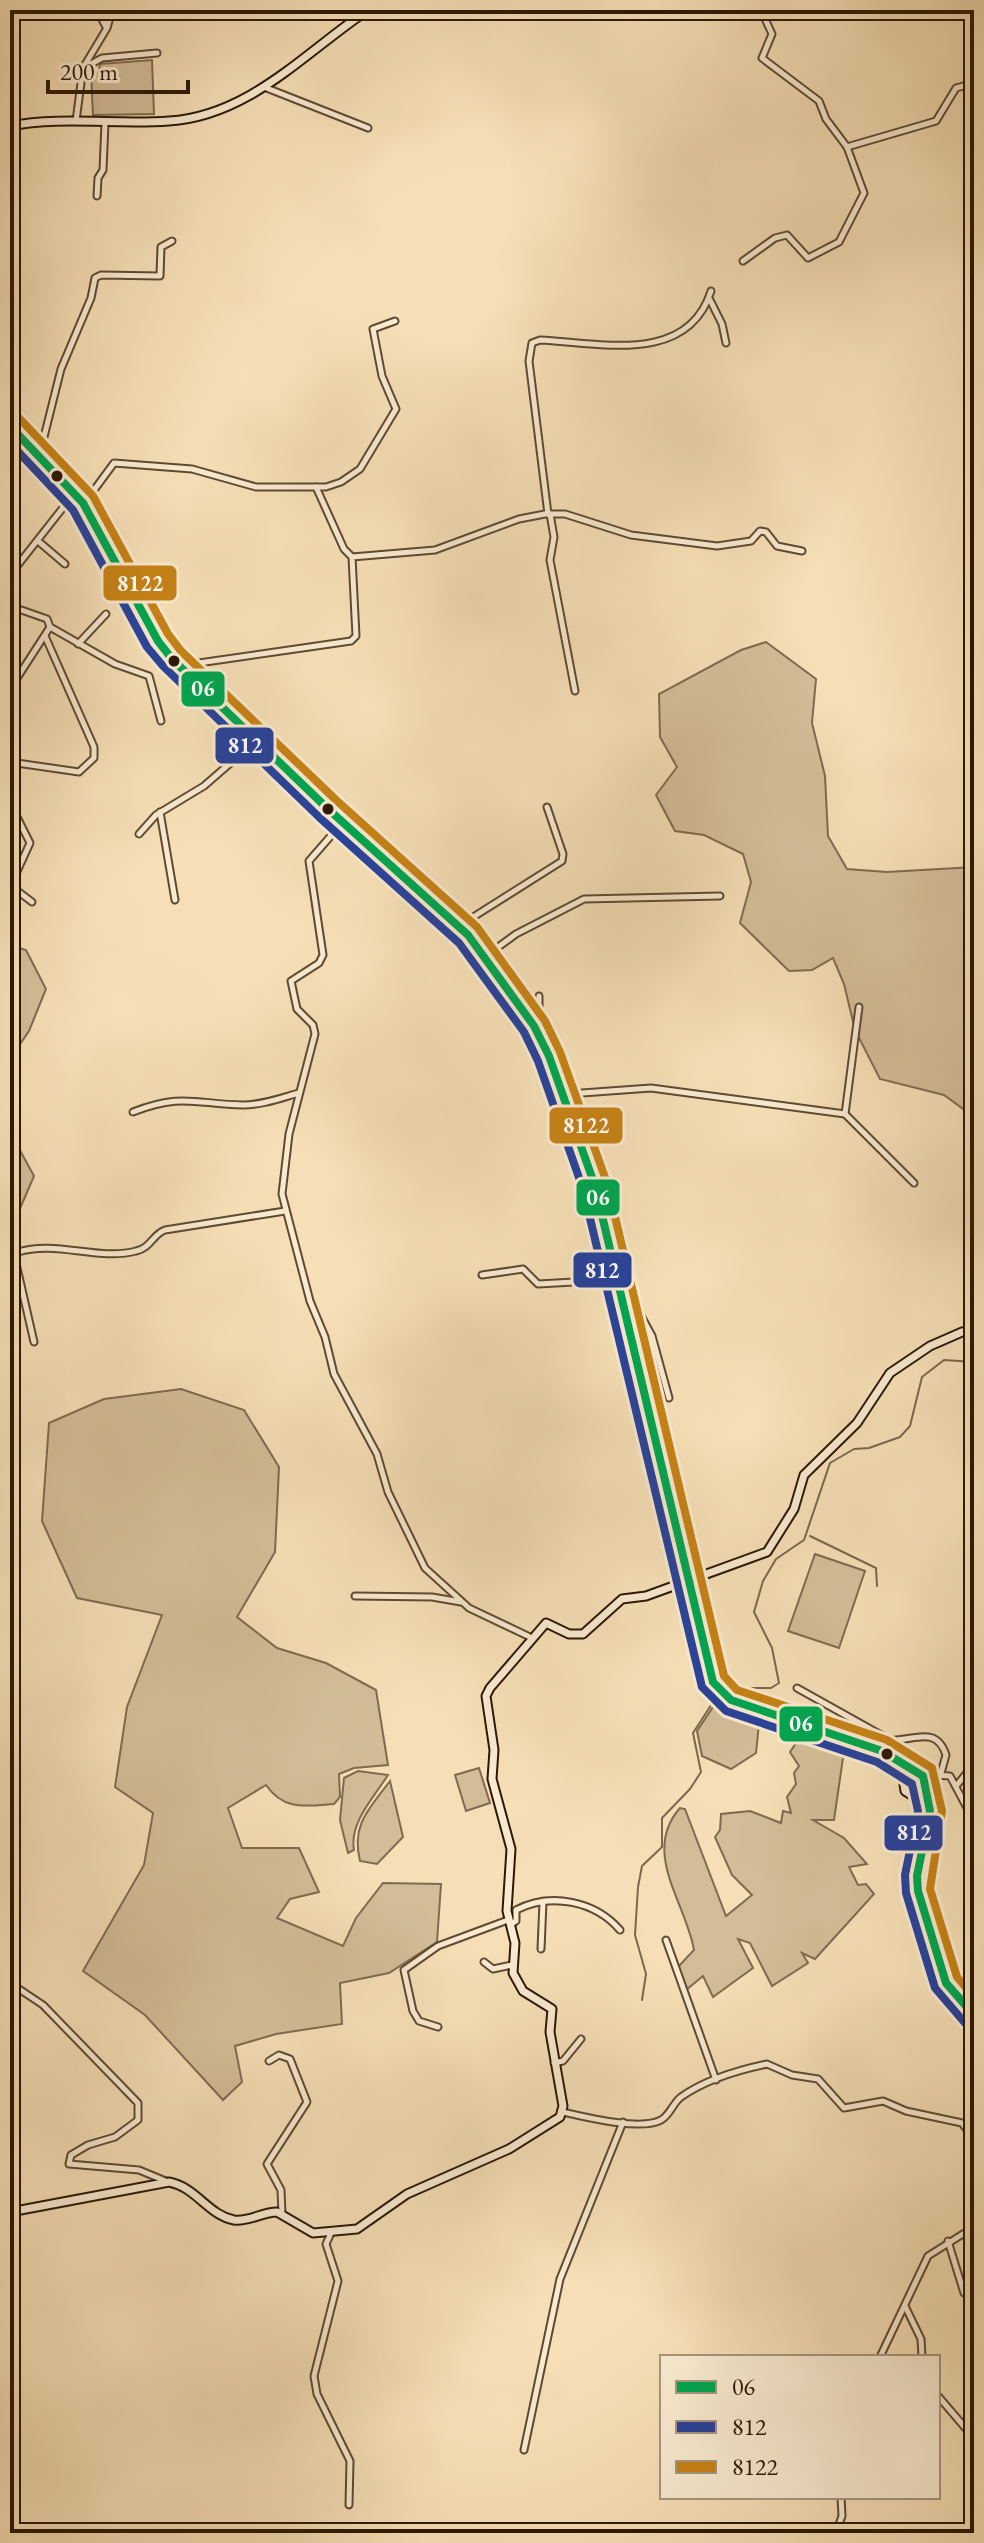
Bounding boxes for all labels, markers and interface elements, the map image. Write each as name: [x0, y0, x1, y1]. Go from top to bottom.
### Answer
scale bar: [48, 44, 188, 94]
text: 200 m: [60, 56, 118, 87]
unlabelled marker: [49, 468, 65, 484]
line badge: 8122: [102, 564, 178, 602]
text: 8122: [117, 569, 164, 598]
unlabelled marker: [166, 653, 182, 669]
line badge: 06: [180, 670, 226, 708]
text: 06: [191, 674, 215, 703]
line badge: 812: [214, 726, 275, 765]
text: 812: [228, 731, 263, 760]
unlabelled marker: [320, 801, 336, 817]
line badge: 8122: [548, 1106, 624, 1145]
text: 8122: [563, 1111, 610, 1140]
line badge: 06: [575, 1178, 621, 1217]
text: 06: [586, 1183, 610, 1212]
line badge: 812: [572, 1251, 633, 1289]
text: 812: [585, 1256, 620, 1285]
line badge: 06: [778, 1705, 824, 1743]
text: 06: [789, 1709, 813, 1738]
unlabelled marker: [879, 1746, 895, 1762]
line badge: 812: [883, 1814, 944, 1852]
text: 812: [897, 1818, 932, 1847]
legend: [660, 2355, 940, 2499]
text: 06: [732, 2371, 755, 2402]
text: 812: [732, 2411, 767, 2442]
text: 8122: [732, 2451, 779, 2482]

